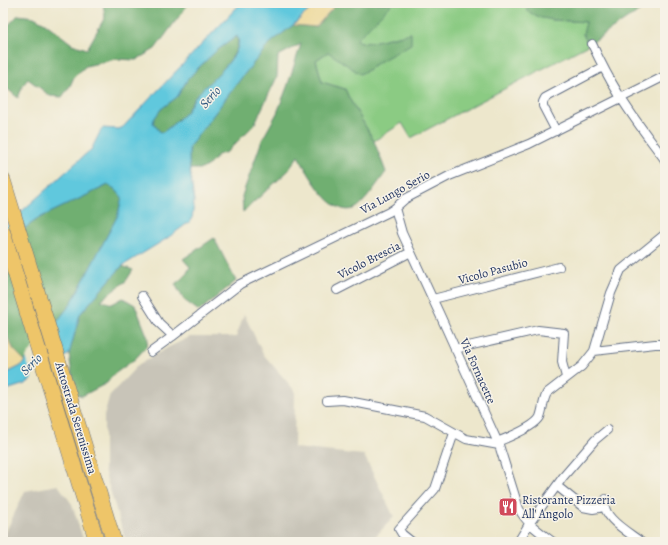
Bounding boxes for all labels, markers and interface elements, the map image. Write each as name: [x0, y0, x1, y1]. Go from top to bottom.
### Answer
water label: Serio: [196, 82, 224, 112]
street label: Via Lungo Serio: [356, 166, 433, 218]
street label: Vicolo Brescia: [334, 237, 403, 283]
street label: Vicolo Pasubio: [456, 254, 529, 288]
street label: Via Fornacette: [456, 335, 500, 406]
water label: Serio: [16, 349, 46, 379]
street label: Autostrada Serenissima: [51, 359, 101, 476]
place label: Ristorante Pizzeria All' Angolo: [521, 492, 616, 522]
restaurant icon: Ristorante Pizzeria All' Angolo: [497, 496, 519, 518]

